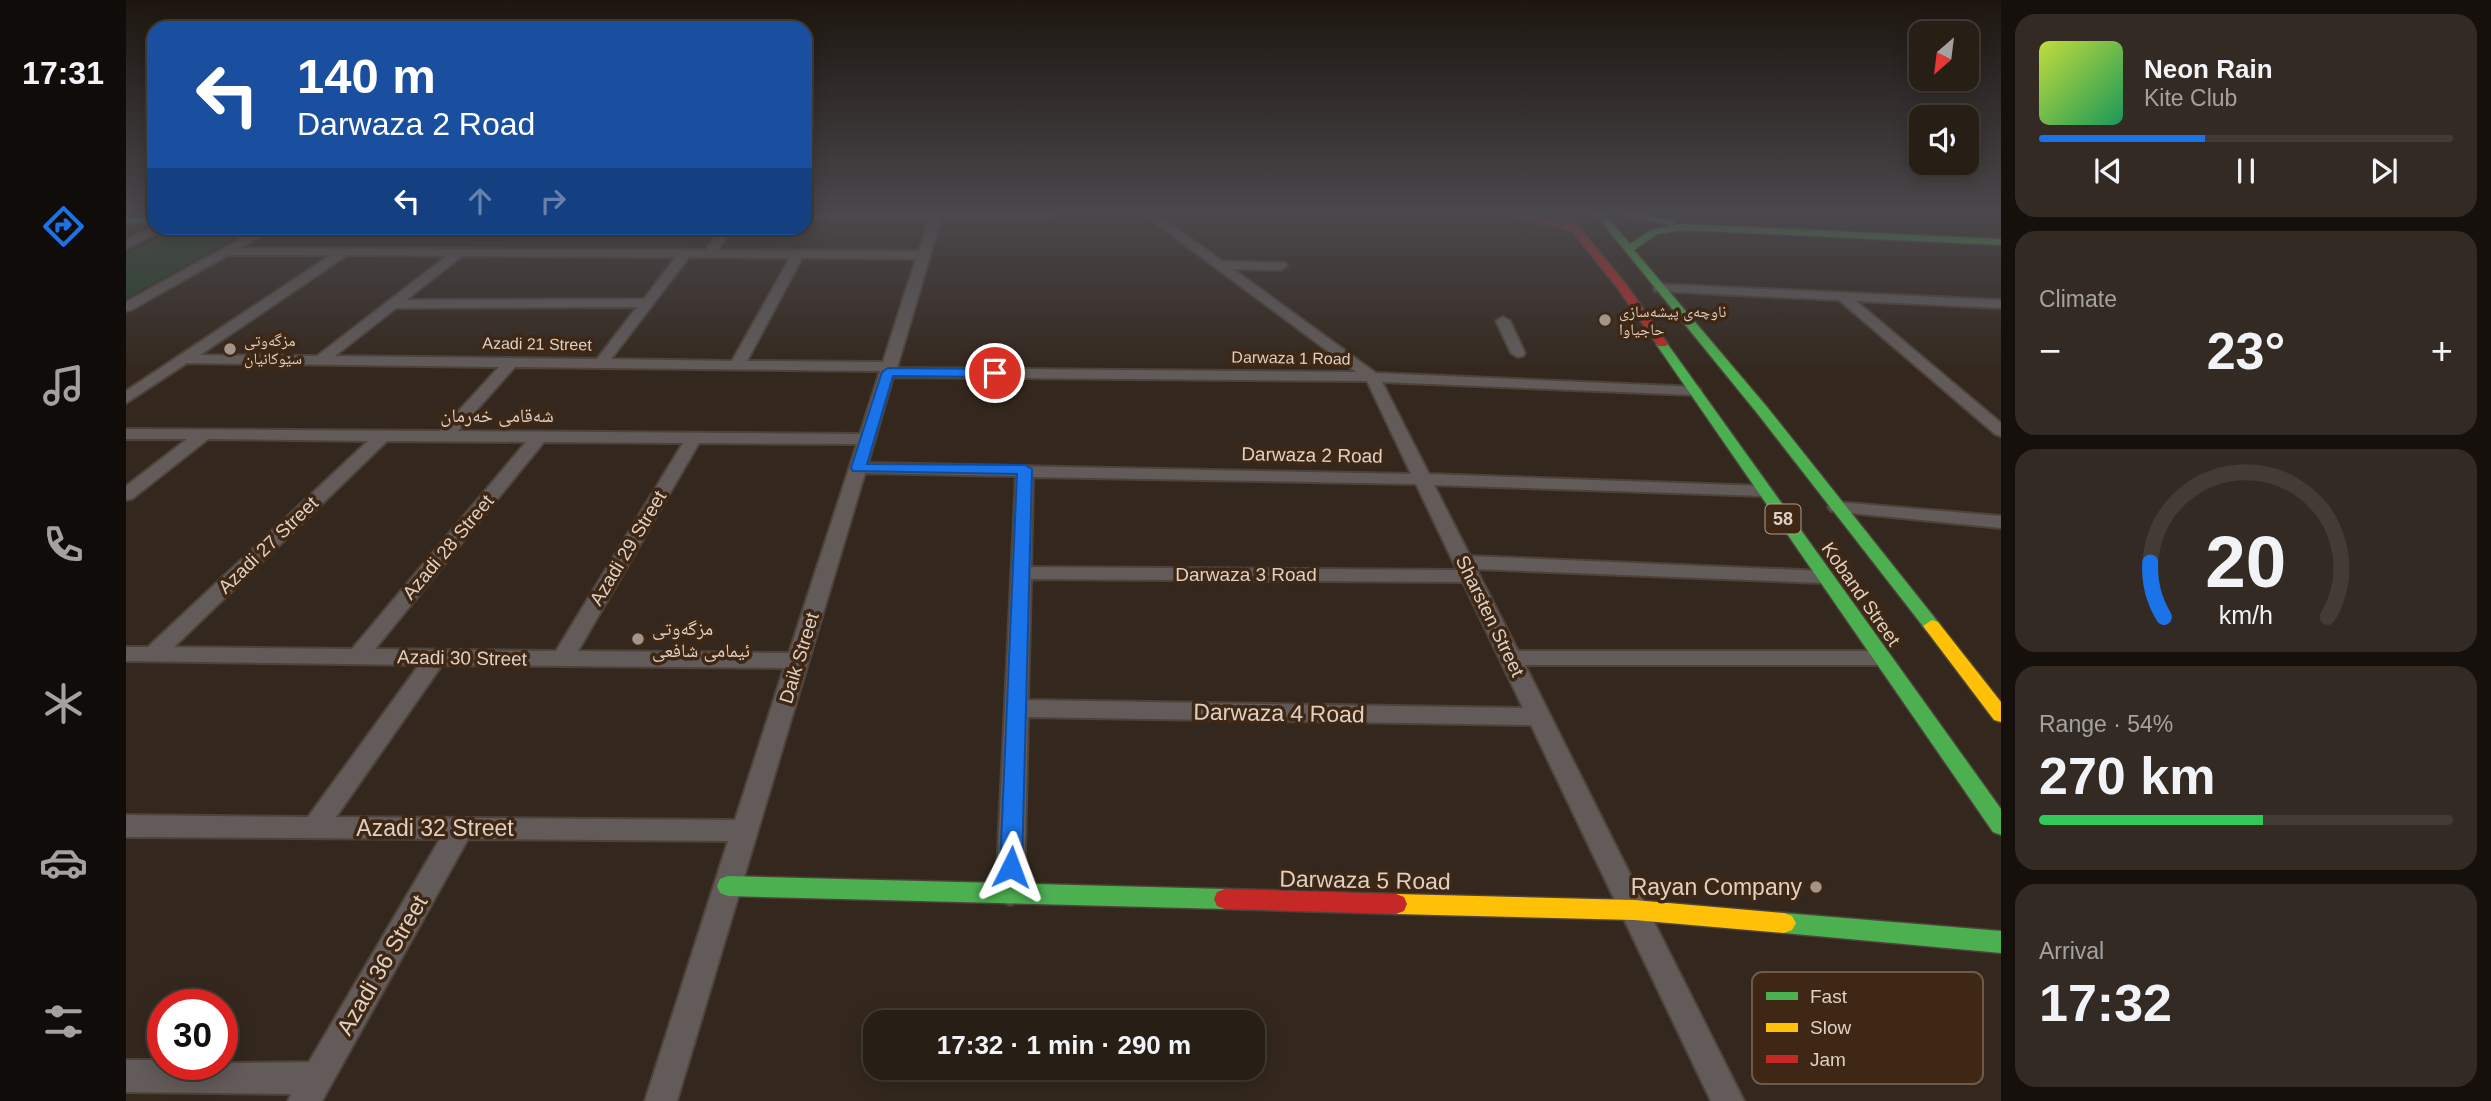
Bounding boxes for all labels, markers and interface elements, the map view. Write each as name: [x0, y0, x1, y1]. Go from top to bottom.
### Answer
north arrow: [1909, 21, 1979, 91]
map controls: [1909, 21, 1979, 175]
icon: left: [182, 49, 273, 140]
text: 140 m: [297, 49, 436, 103]
text: Neon Rain: [2144, 54, 2273, 84]
text: 17:31: [22, 55, 104, 91]
text: Kite Club: [2144, 85, 2237, 111]
button: sound: [1909, 105, 1979, 175]
text: Darwaza 2 Road: [297, 106, 535, 142]
icon: previous: [2089, 152, 2127, 190]
icon: pause: [2227, 152, 2265, 190]
icon: next: [2365, 152, 2403, 190]
icon: left: [388, 182, 426, 220]
icon: ahead: [461, 182, 499, 220]
icon: right: [534, 182, 572, 220]
icon: directions: [39, 202, 88, 251]
text: Climate: [2039, 286, 2117, 312]
place label: ناوچەی پیشەسازی حاجیاوا: [1619, 303, 1726, 339]
marker: ناوچەی پیشەسازی حاجیاوا: [1597, 312, 1613, 328]
text: 23°: [2207, 322, 2285, 380]
text: −: [2039, 330, 2061, 372]
text: +: [2431, 330, 2453, 372]
place label: مزگەوتی سێوکانیان: [244, 332, 302, 369]
street label: Azadi 21 Street: [482, 335, 592, 353]
marker: مزگەوتی سێوکانیان: [222, 341, 238, 357]
pin: [965, 343, 1025, 403]
street label: Darwaza 1 Road: [1231, 348, 1351, 368]
icon: arrive: [976, 354, 1014, 392]
icon: music: [39, 361, 88, 410]
street label: شەقامی خەرمان: [440, 405, 554, 427]
street label: Darwaza 2 Road: [1241, 443, 1383, 467]
street label: Azadi 29 Street: [586, 486, 671, 609]
street label: Azadi 28 Street: [398, 490, 498, 604]
street label: Azadi 27 Street: [214, 492, 323, 598]
road number: 58: [1766, 504, 1800, 534]
icon: phone: [39, 520, 88, 569]
text: 20: [2206, 521, 2286, 602]
street label: Koband Street: [1818, 538, 1905, 650]
street label: Sharsten Street: [1452, 552, 1529, 681]
street label: Darwaza 3 Road: [1175, 564, 1317, 585]
text: km/h: [2219, 600, 2273, 628]
street label: Daik Street: [775, 609, 823, 706]
place label: مزگەوتی ئیمامی شافعی: [652, 618, 750, 662]
marker: مزگەوتی ئیمامی شافعی: [630, 631, 646, 647]
street label: Azadi 30 Street: [397, 646, 528, 670]
icon: climate: [39, 679, 88, 728]
street label: Darwaza 4 Road: [1193, 699, 1365, 727]
text: Range · 54%: [2039, 711, 2173, 737]
text: 270 km: [2039, 747, 2215, 805]
street label: Azadi 32 Street: [356, 815, 514, 841]
position arrow: [974, 830, 1048, 904]
icon: car: [39, 838, 88, 887]
street label: Darwaza 5 Road: [1279, 866, 1451, 894]
place label: Rayan Company: [1631, 874, 1802, 900]
marker: Rayan Company: [1808, 879, 1824, 895]
street label: Azadi 36 Street: [331, 890, 433, 1040]
text: Arrival: [2039, 938, 2104, 964]
legend: [1752, 972, 1983, 1084]
text: 17:32: [2039, 974, 2172, 1032]
text: Fast: [1810, 986, 1848, 1007]
speed limit sign: 30: [147, 989, 238, 1080]
icon: filters: [39, 997, 88, 1046]
text: Slow: [1810, 1017, 1851, 1038]
text: 17:32 · 1 min · 290 m: [937, 1030, 1191, 1060]
text: Jam: [1810, 1049, 1846, 1070]

